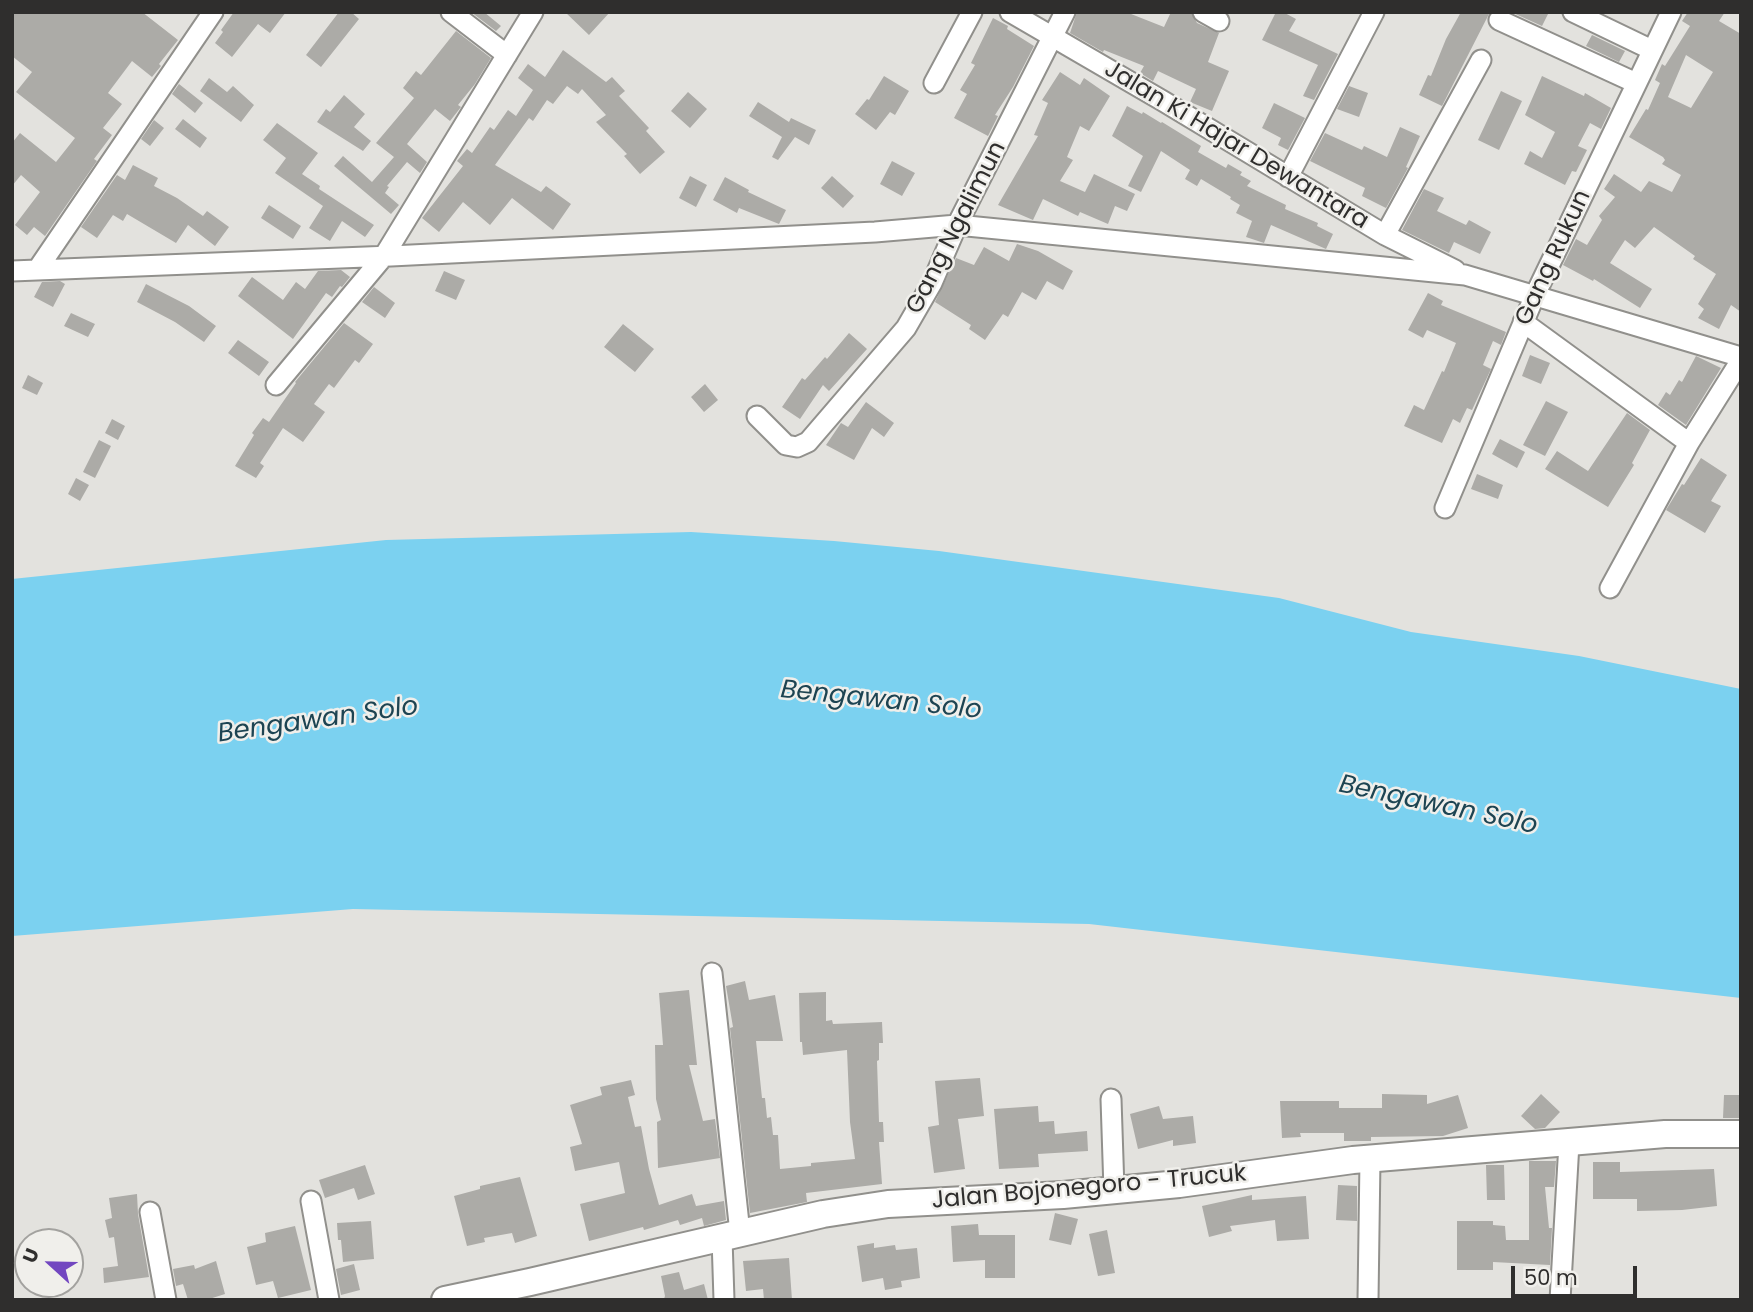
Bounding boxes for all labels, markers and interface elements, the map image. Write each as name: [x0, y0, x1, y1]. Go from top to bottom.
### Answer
street label: Jalan Ki Hajar Dewantara: [1099, 56, 1373, 236]
street label: Gang Ngalimun: [901, 137, 1013, 319]
street label: Gang Rukun: [1510, 186, 1598, 330]
water label: Bengawan Solo: [779, 675, 983, 727]
water label: Bengawan Solo: [216, 691, 420, 751]
water label: Bengawan Solo: [1336, 770, 1540, 842]
street label: Jalan Bojonegoro - Trucuk: [930, 1160, 1248, 1216]
north arrow: [14, 1228, 84, 1298]
text: U: [16, 1244, 46, 1267]
scale bar: [1515, 1252, 1641, 1296]
text: 50 m: [1524, 1263, 1578, 1292]

